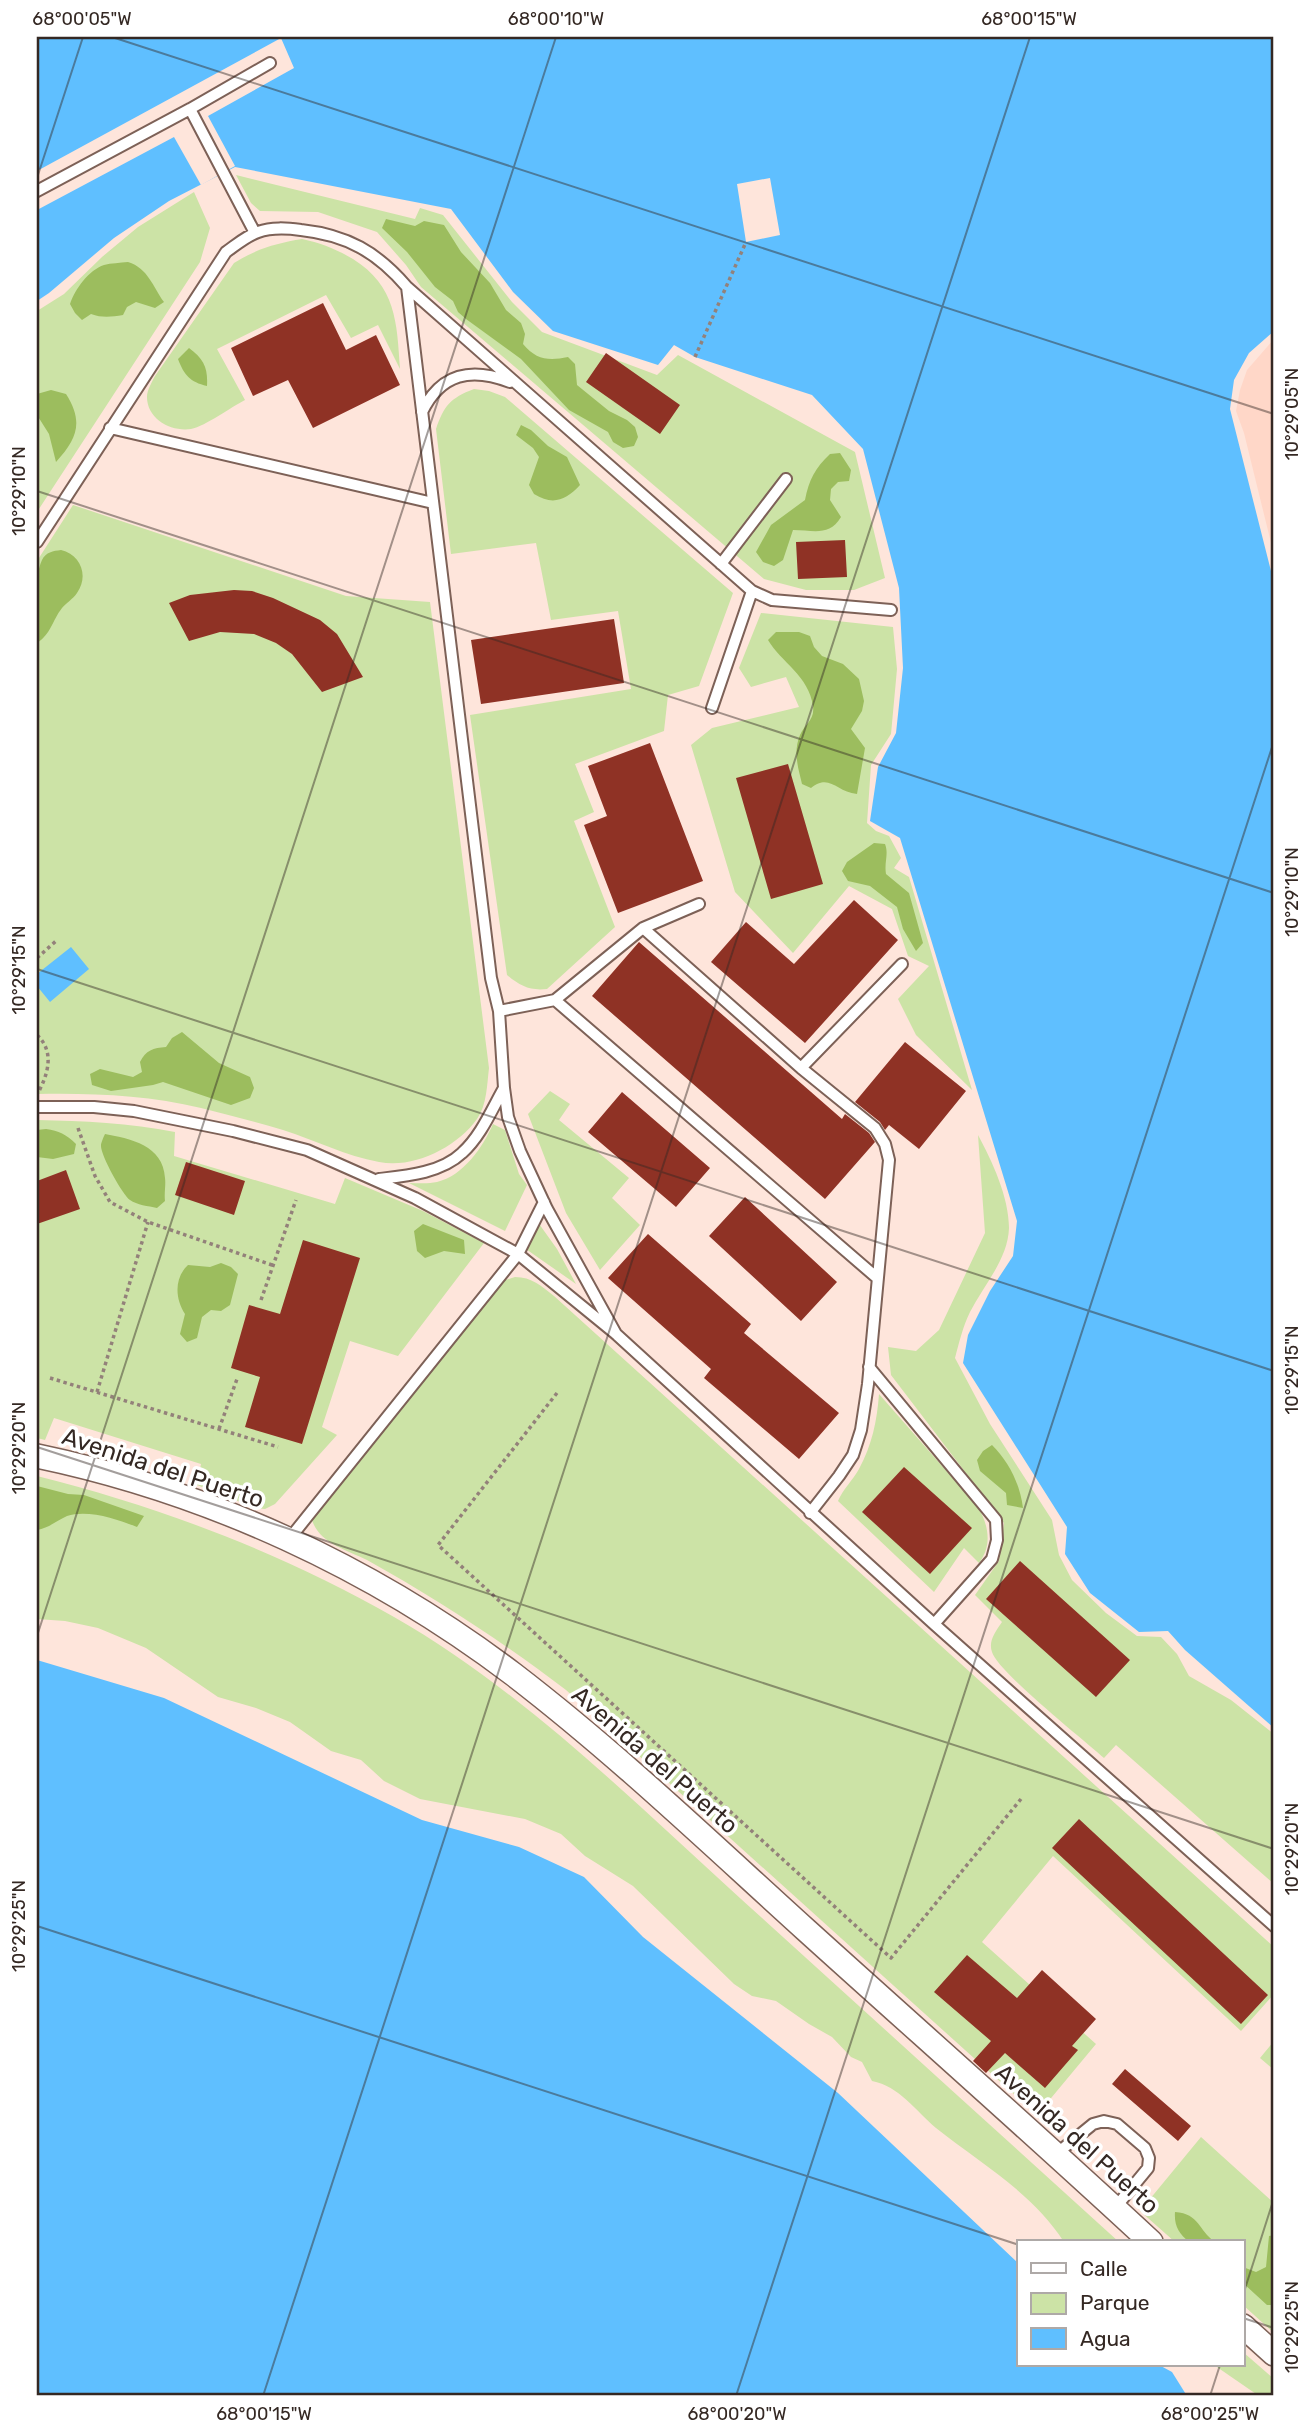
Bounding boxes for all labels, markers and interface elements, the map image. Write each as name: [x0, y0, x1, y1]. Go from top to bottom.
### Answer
text: 68°00'05"W: [32, 8, 132, 30]
text: 68°00'10"W: [508, 8, 604, 30]
text: 68°00'15"W: [981, 8, 1077, 30]
text: 10°29'05"N: [1281, 368, 1303, 460]
text: 10°29'10"N: [8, 446, 30, 536]
text: 10°29'10"N: [1281, 847, 1303, 937]
text: 10°29'15"N: [8, 926, 30, 1014]
text: 10°29'15"N: [1281, 1326, 1303, 1414]
text: 10°29'20"N: [8, 1402, 30, 1494]
street label: Avenida del Puerto: [59, 1422, 267, 1514]
street label: Avenida del Puerto: [566, 1680, 744, 1840]
text: 10°29'20"N: [1281, 1803, 1303, 1895]
text: 10°29'25"N: [8, 1880, 30, 1972]
street label: Avenida del Puerto: [989, 2058, 1165, 2220]
legend: [1017, 2240, 1244, 2366]
text: Calle: [1080, 2256, 1128, 2281]
text: 10°29'25"N: [1281, 2281, 1303, 2373]
text: Parque: [1080, 2290, 1150, 2315]
text: Agua: [1080, 2326, 1131, 2351]
text: 68°00'15"W: [216, 2403, 312, 2425]
text: 68°00'20"W: [687, 2403, 787, 2425]
text: 68°00'25"W: [1161, 2403, 1259, 2425]

